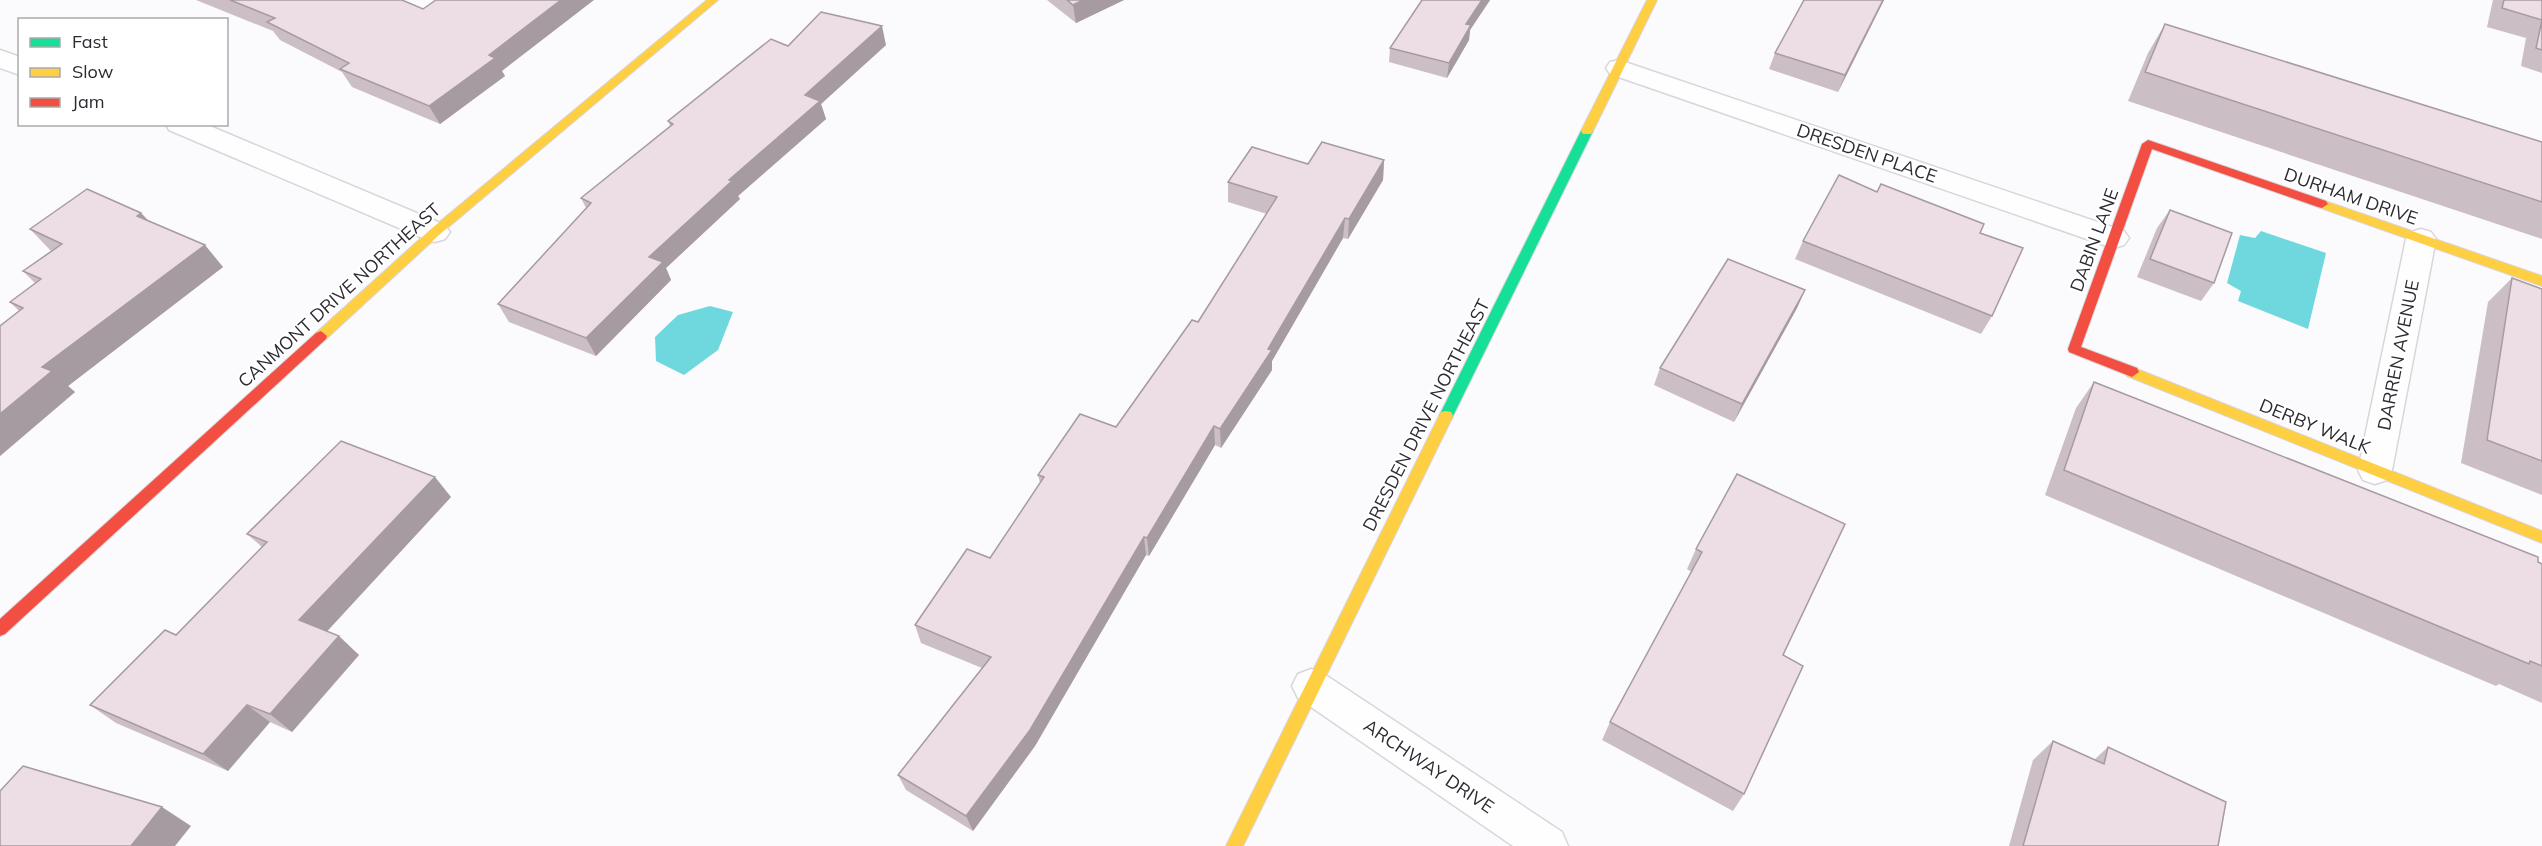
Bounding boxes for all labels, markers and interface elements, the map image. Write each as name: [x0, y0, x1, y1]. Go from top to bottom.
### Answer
legend: [18, 18, 228, 126]
text: Fast: [72, 30, 108, 53]
text: Slow: [72, 60, 114, 83]
text: Jam: [72, 90, 105, 113]
street label: DRESDEN PLACE: [1794, 118, 1940, 188]
street label: DURHAM DRIVE: [2281, 162, 2421, 230]
street label: DABIN LANE: [2065, 185, 2123, 295]
street label: CANMONT DRIVE NORTHEAST: [233, 198, 445, 392]
street label: DARREN AVENUE: [2372, 278, 2424, 432]
street label: DRESDEN DRIVE NORTHEAST: [1357, 295, 1495, 535]
street label: DERBY WALK: [2256, 393, 2374, 459]
street label: ARCHWAY DRIVE: [1360, 714, 1498, 818]

